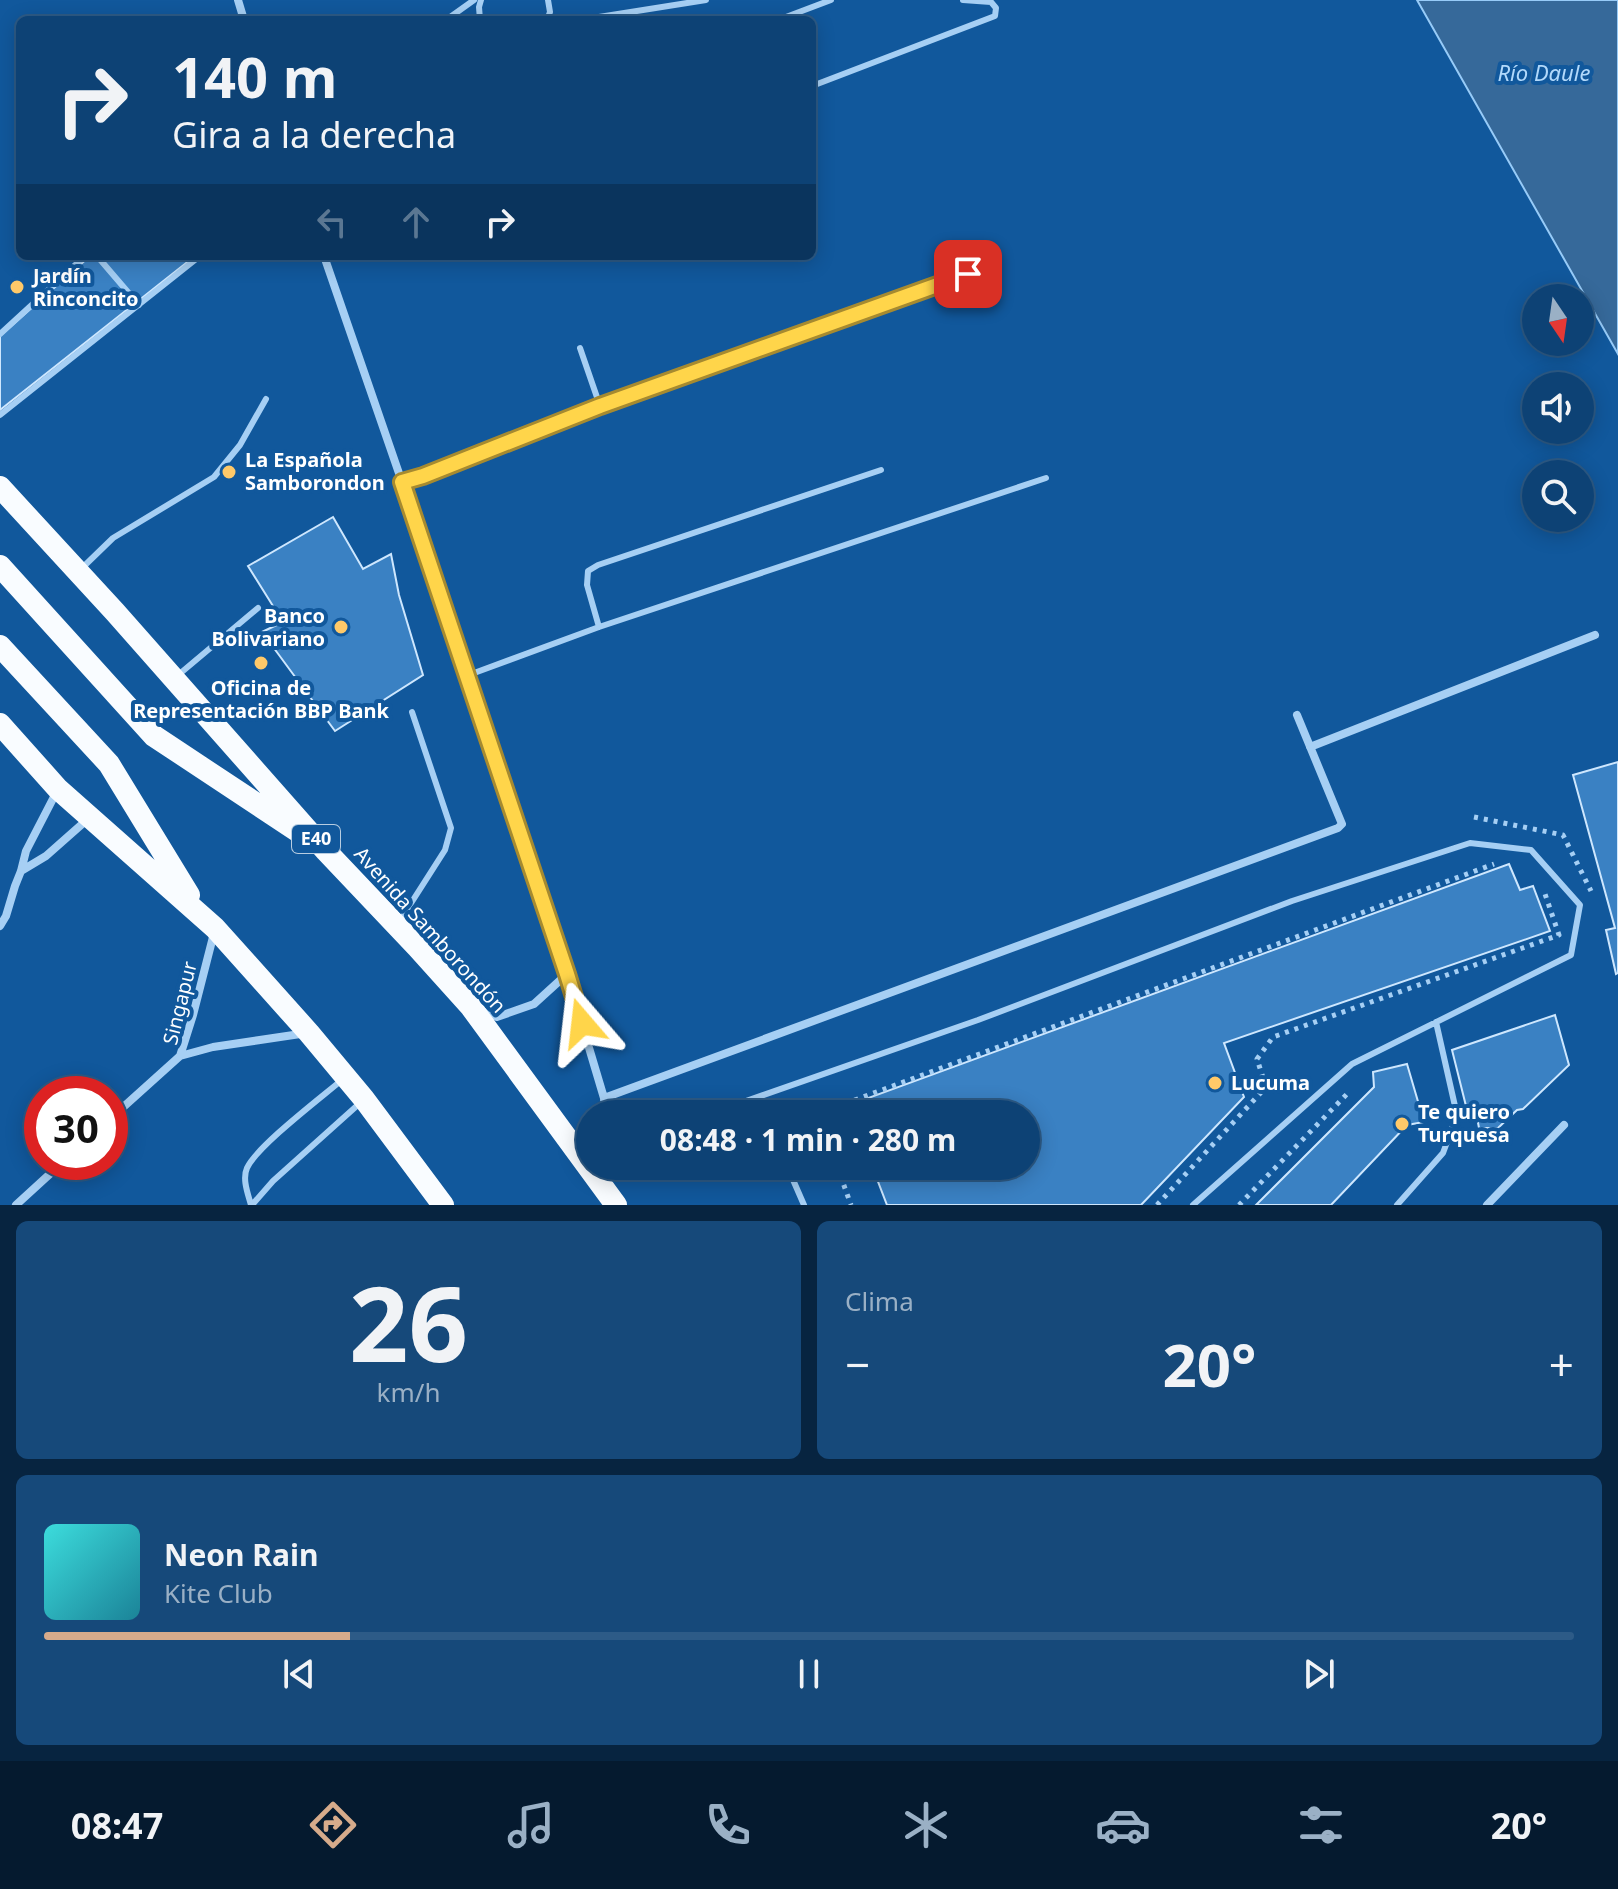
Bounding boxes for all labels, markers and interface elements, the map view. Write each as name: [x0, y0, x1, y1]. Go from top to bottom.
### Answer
text: 140 m: [172, 38, 337, 114]
icon: right: [40, 48, 144, 152]
water label: Río Daule: [1498, 57, 1590, 87]
text: Gira a la derecha: [172, 110, 456, 159]
icon: left: [310, 200, 354, 244]
icon: ahead: [394, 200, 438, 244]
icon: right: [478, 200, 522, 244]
pin: [934, 240, 1002, 308]
icon: arrive: [946, 252, 990, 296]
place label: Jardín Rinconcito: [31, 262, 138, 312]
marker: Jardín Rinconcito: [8, 278, 26, 296]
north arrow: [1522, 284, 1594, 356]
map controls: [1522, 284, 1594, 532]
button: sound: [1522, 372, 1594, 444]
place label: La Española Samborondon: [245, 446, 385, 496]
button: search: [1522, 460, 1594, 532]
marker: La Española Samborondon: [220, 463, 238, 481]
place label: Banco Bolivariano: [211, 602, 325, 652]
marker: Banco Bolivariano: [332, 618, 350, 636]
marker: Oficina de Representación BBP Bank: [252, 654, 270, 672]
place label: Oficina de Representación BBP Bank: [133, 674, 389, 724]
road number: E40: [292, 825, 340, 853]
street label: Avenida Samborondón: [348, 841, 512, 1019]
street label: Singapur: [156, 958, 203, 1047]
position arrow: [540, 981, 624, 1065]
place label: Lucuma: [1231, 1069, 1310, 1096]
marker: Lucuma: [1206, 1074, 1224, 1092]
speed limit sign: 30: [24, 1076, 128, 1180]
place label: Te quiero Turquesa: [1418, 1098, 1510, 1148]
marker: Te quiero Turquesa: [1393, 1115, 1411, 1133]
text: 08:48 · 1 min · 280 m: [660, 1119, 956, 1160]
text: 26: [349, 1251, 468, 1392]
text: Clima: [845, 1283, 914, 1319]
text: 20°: [1162, 1323, 1257, 1405]
text: −: [845, 1334, 870, 1394]
text: +: [1549, 1334, 1574, 1394]
text: km/h: [377, 1374, 440, 1410]
text: Neon Rain: [164, 1534, 318, 1575]
text: Kite Club: [164, 1575, 273, 1611]
icon: previous: [277, 1652, 321, 1696]
icon: pause: [787, 1652, 831, 1696]
icon: next: [1297, 1652, 1341, 1696]
icon: directions: [305, 1797, 361, 1853]
icon: music: [503, 1797, 559, 1853]
icon: phone: [700, 1797, 756, 1853]
icon: climate: [898, 1797, 954, 1853]
icon: car: [1095, 1797, 1151, 1853]
icon: filters: [1293, 1797, 1349, 1853]
text: 08:47: [71, 1801, 163, 1850]
text: 20°: [1491, 1801, 1547, 1850]

